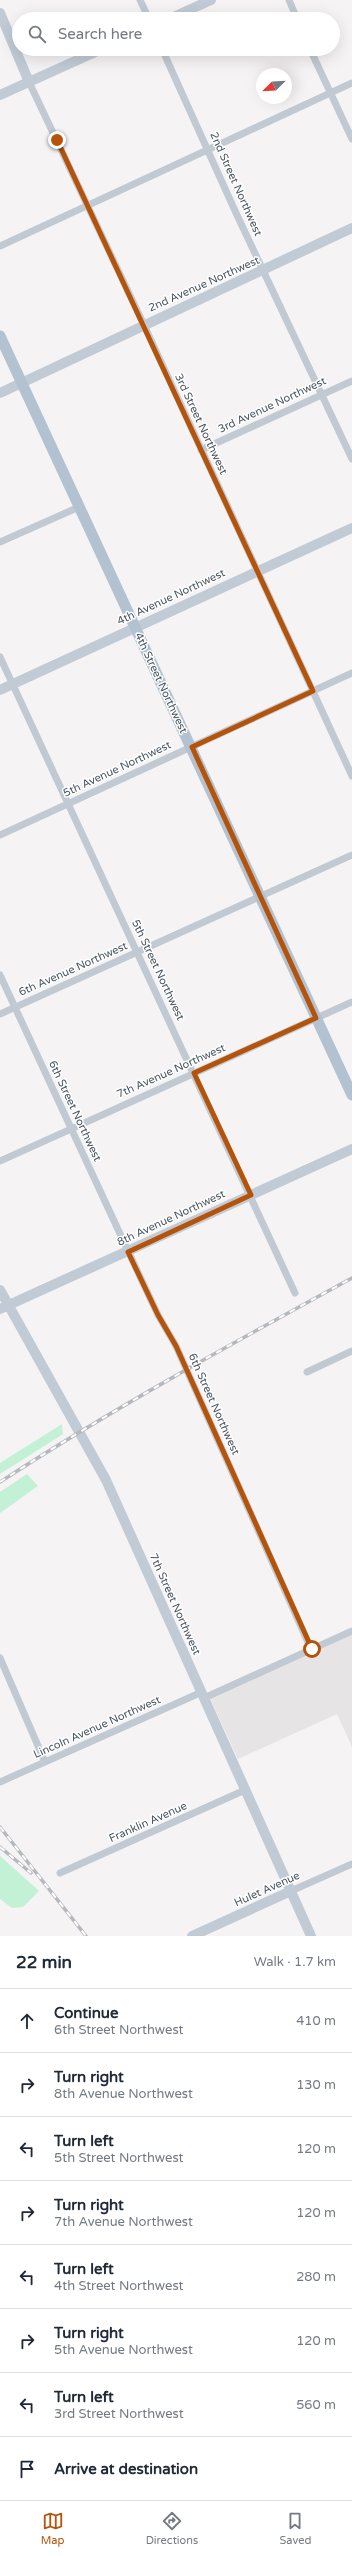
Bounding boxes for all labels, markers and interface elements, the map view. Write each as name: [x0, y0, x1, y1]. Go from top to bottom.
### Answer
search box: [12, 12, 340, 56]
icon: search: [26, 23, 48, 45]
text: Search here: [58, 25, 142, 43]
north arrow: [256, 68, 292, 104]
street label: 2nd Street Northwest: [207, 130, 265, 238]
route end: [48, 131, 66, 149]
street label: 2nd Avenue Northwest: [146, 254, 262, 314]
street label: 3rd Street Northwest: [172, 372, 230, 476]
street label: 3rd Avenue Northwest: [216, 374, 328, 436]
street label: 4th Avenue Northwest: [115, 566, 227, 628]
street label: 4th Street Northwest: [132, 631, 190, 735]
street label: 5th Avenue Northwest: [61, 738, 173, 800]
street label: 5th Street Northwest: [129, 918, 187, 1022]
street label: 6th Avenue Northwest: [17, 939, 129, 999]
street label: 7th Avenue Northwest: [115, 1041, 227, 1101]
street label: 6th Street Northwest: [46, 1059, 104, 1163]
street label: 8th Avenue Northwest: [115, 1187, 227, 1249]
street label: 6th Street Northwest: [186, 1351, 242, 1457]
street label: 7th Street Northwest: [147, 1551, 203, 1657]
route start: [303, 1640, 321, 1658]
street label: Lincoln Avenue Northwest: [32, 1693, 162, 1761]
street label: Franklin Avenue: [107, 1799, 189, 1845]
street label: Hulet Avenue: [232, 1869, 302, 1909]
text: 22 min: [16, 1952, 72, 1973]
text: Walk · 1.7 km: [254, 1954, 336, 1970]
text: Continue: [54, 2004, 118, 2022]
icon: ahead: [16, 2010, 38, 2032]
text: 410 m: [296, 2013, 336, 2029]
text: 6th Street Northwest: [54, 2022, 184, 2038]
text: Turn right: [54, 2068, 124, 2086]
icon: right: [16, 2074, 38, 2096]
text: 130 m: [296, 2077, 336, 2093]
text: 8th Avenue Northwest: [54, 2086, 193, 2102]
text: Turn left: [54, 2132, 114, 2150]
icon: left: [16, 2138, 38, 2160]
text: 120 m: [296, 2141, 336, 2157]
text: 5th Street Northwest: [54, 2150, 184, 2166]
text: Turn right: [54, 2196, 124, 2214]
icon: right: [16, 2202, 38, 2224]
text: 120 m: [296, 2205, 336, 2221]
text: 7th Avenue Northwest: [54, 2214, 193, 2230]
text: Turn left: [54, 2260, 114, 2278]
icon: left: [16, 2266, 38, 2288]
text: 280 m: [296, 2269, 336, 2285]
text: 4th Street Northwest: [54, 2278, 184, 2294]
text: Turn right: [54, 2324, 124, 2342]
icon: right: [16, 2330, 38, 2352]
text: 120 m: [296, 2333, 336, 2349]
text: 5th Avenue Northwest: [54, 2342, 193, 2358]
text: Turn left: [54, 2388, 114, 2406]
icon: left: [16, 2394, 38, 2416]
text: 560 m: [296, 2397, 336, 2413]
text: 3rd Street Northwest: [54, 2406, 184, 2422]
icon: arrive: [16, 2458, 38, 2480]
text: Arrive at destination: [54, 2460, 198, 2478]
tab: Map: [41, 2510, 64, 2547]
tab: Directions: [146, 2510, 198, 2547]
tab: Saved: [280, 2510, 311, 2547]

